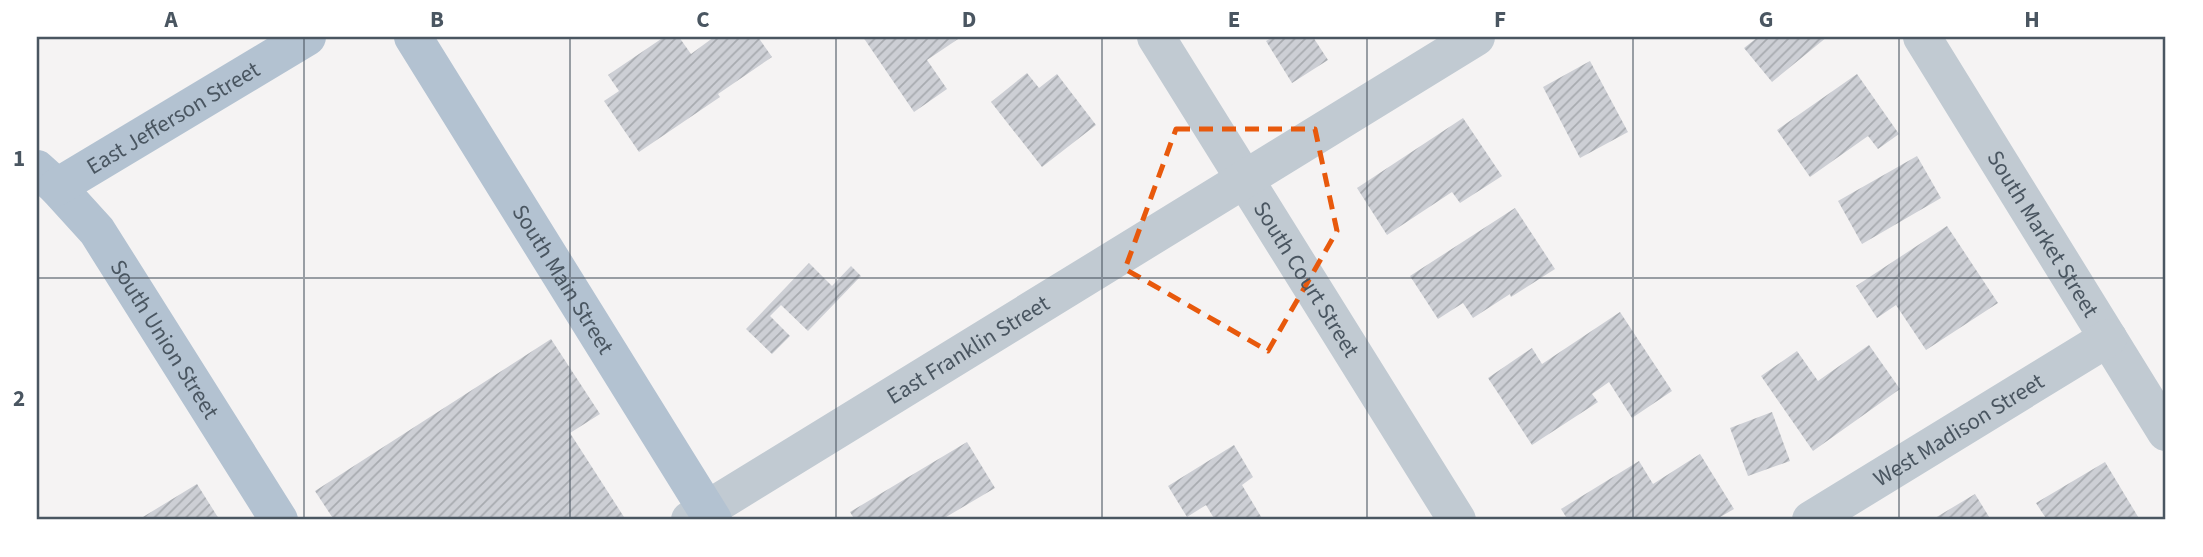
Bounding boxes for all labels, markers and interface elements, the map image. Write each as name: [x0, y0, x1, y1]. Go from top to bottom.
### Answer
text: A: [163, 3, 178, 36]
text: B: [430, 3, 444, 36]
text: C: [696, 3, 710, 36]
text: D: [962, 3, 976, 36]
text: E: [1228, 3, 1240, 36]
text: F: [1494, 3, 1506, 36]
text: G: [1759, 3, 1773, 36]
text: H: [2024, 3, 2040, 36]
street label: East Jefferson Street: [80, 53, 266, 182]
text: 1: [13, 142, 25, 175]
street label: South Market Street: [1979, 144, 2108, 324]
street label: South Court Street: [1246, 194, 1368, 363]
street label: South Main Street: [504, 198, 623, 361]
street label: South Union Street: [102, 253, 228, 425]
street label: East Franklin Street: [880, 287, 1056, 412]
street label: West Madison Street: [1867, 365, 2050, 495]
text: 2: [13, 382, 25, 415]

